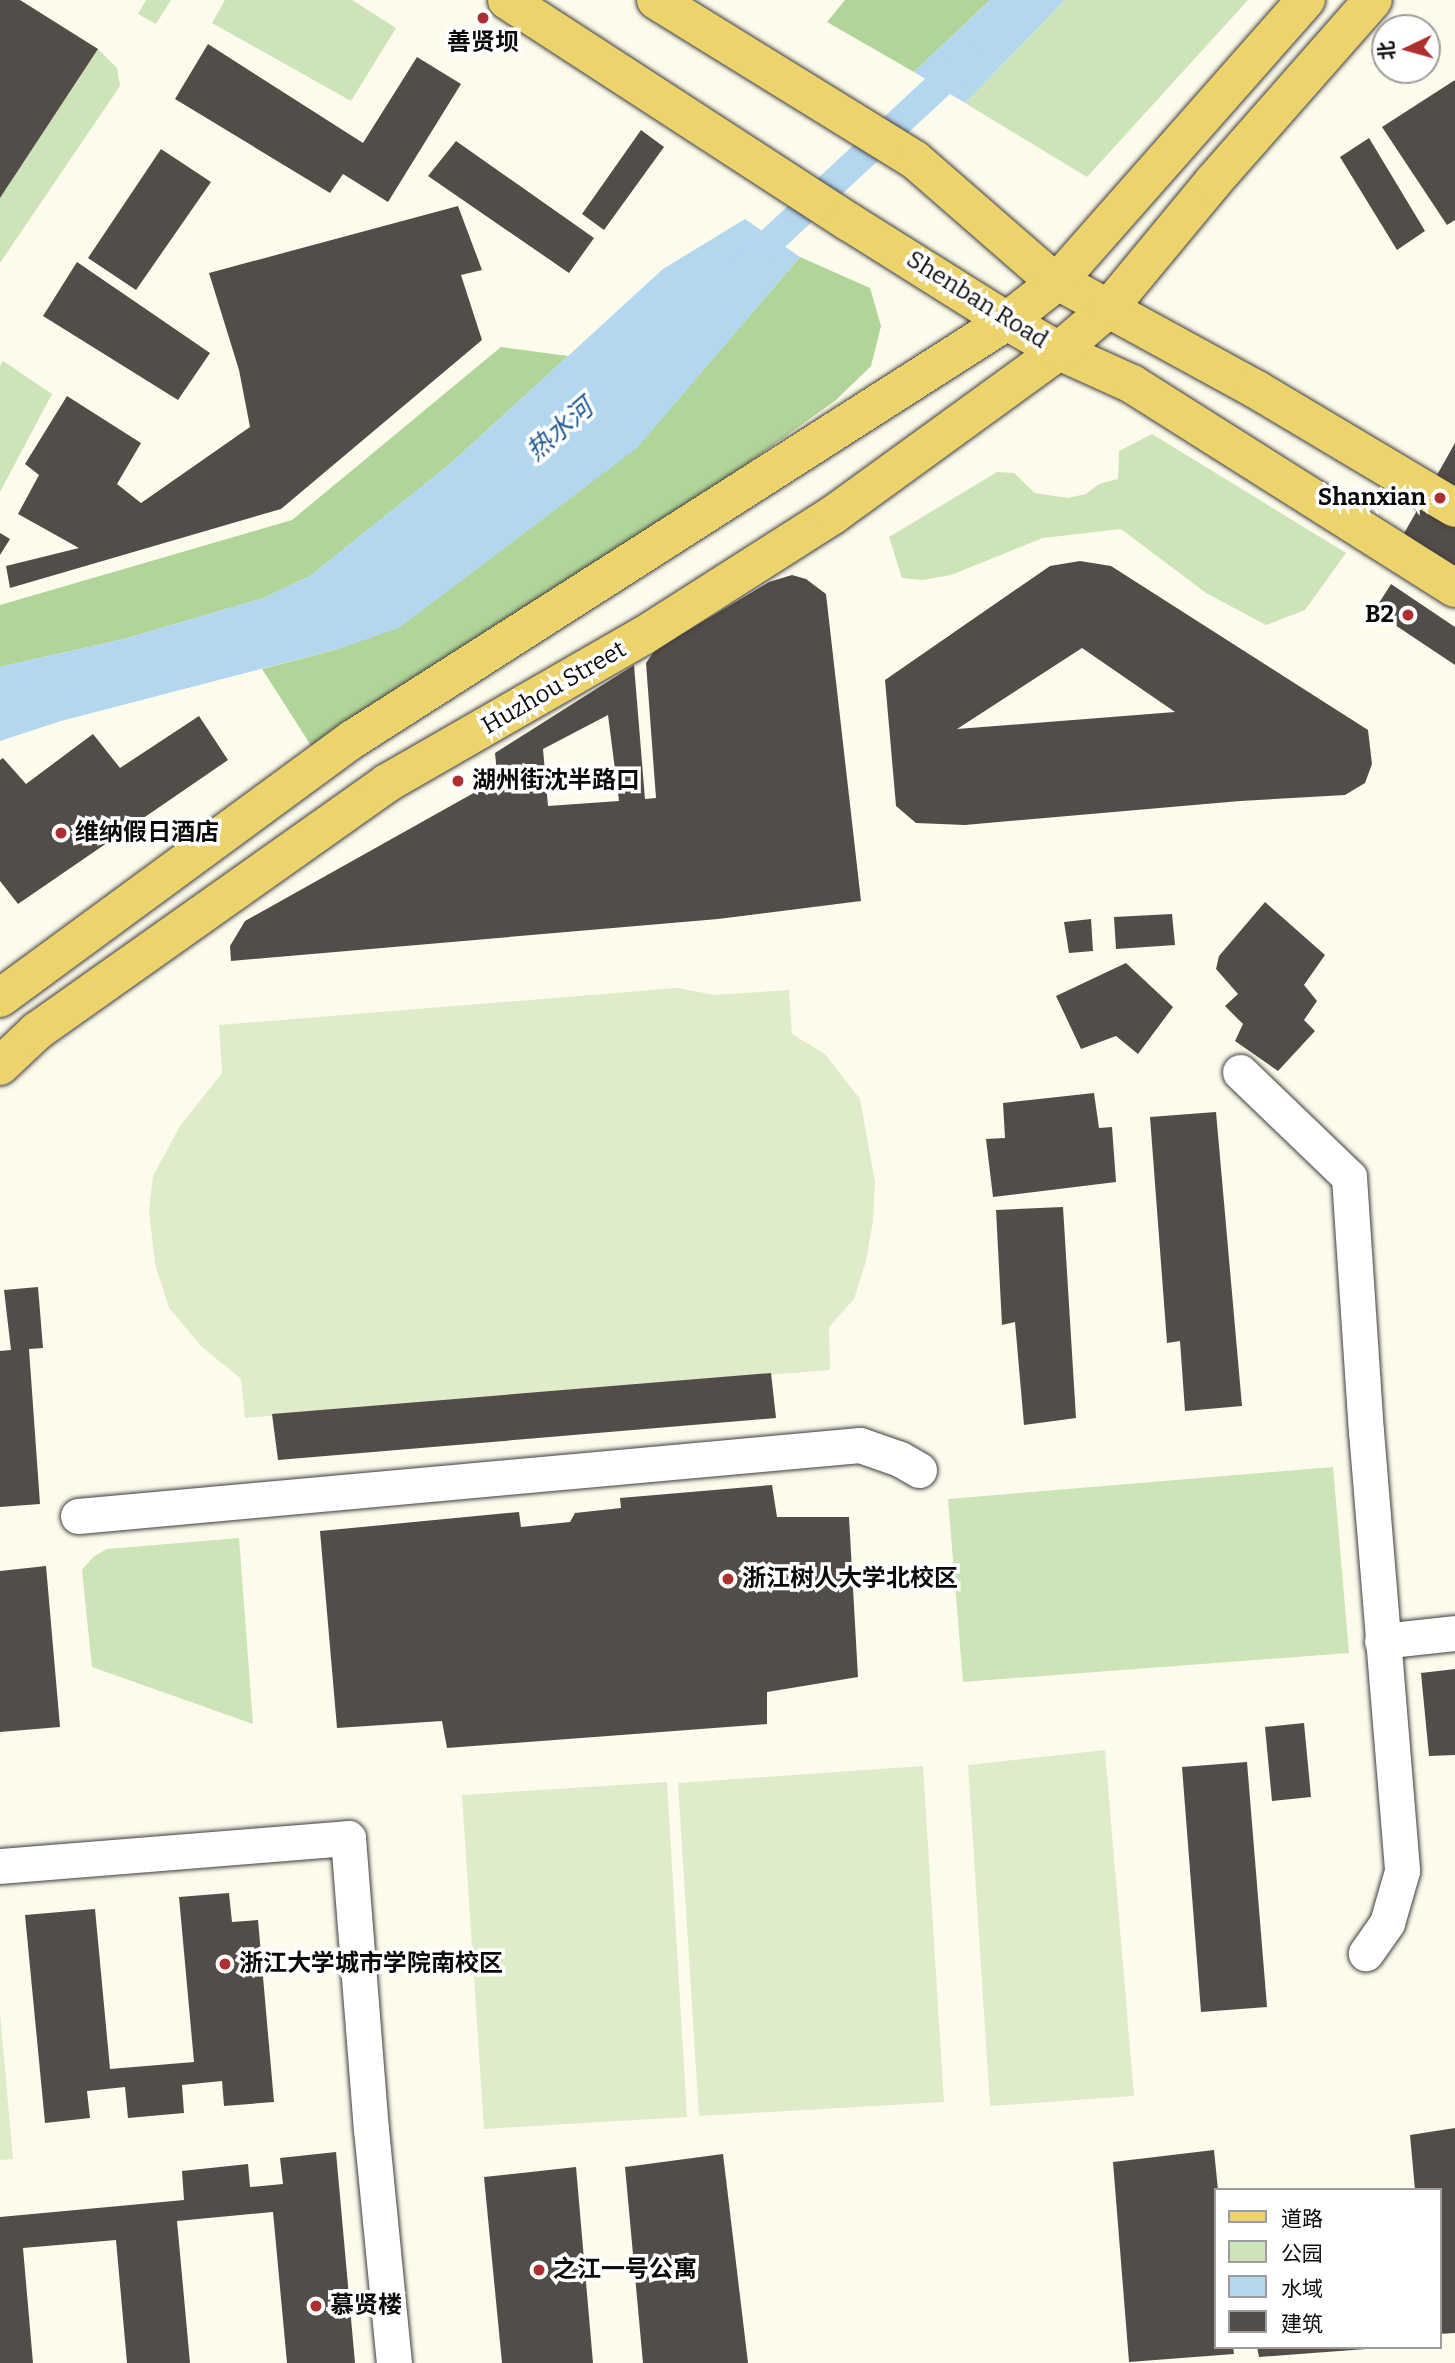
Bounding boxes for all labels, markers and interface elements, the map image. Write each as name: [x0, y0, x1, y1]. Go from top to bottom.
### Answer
marker: 善贤坝: [475, 10, 491, 26]
north arrow: [1371, 14, 1441, 84]
place label: 善贤坝: [447, 29, 519, 57]
text: 北: [1374, 40, 1399, 61]
street label: Shenban Road: [901, 245, 1053, 355]
water label: 热水河: [520, 393, 600, 467]
place label: Shanxian: [1318, 484, 1426, 512]
marker: Shanxian: [1432, 490, 1448, 506]
place label: B2: [1365, 601, 1394, 629]
marker: B2: [1400, 607, 1416, 623]
street label: Huzhou Street: [477, 635, 631, 741]
place label: 湖州街沈半路口: [472, 767, 640, 795]
marker: 湖州街沈半路口: [450, 773, 466, 789]
place label: 维纳假日酒店: [75, 819, 219, 847]
marker: 维纳假日酒店: [53, 825, 69, 841]
place label: 浙江树人大学北校区: [742, 1565, 958, 1593]
marker: 浙江树人大学北校区: [720, 1571, 736, 1587]
place label: 浙江大学城市学院南校区: [239, 1950, 503, 1978]
marker: 浙江大学城市学院南校区: [217, 1956, 233, 1972]
legend: [1214, 2188, 1441, 2349]
text: 道路: [1281, 2206, 1323, 2232]
text: 公园: [1281, 2241, 1323, 2267]
place label: 之江一号公寓: [553, 2256, 697, 2284]
marker: 之江一号公寓: [531, 2262, 547, 2278]
text: 水域: [1281, 2276, 1323, 2302]
place label: 慕贤楼: [330, 2292, 402, 2320]
marker: 慕贤楼: [308, 2298, 324, 2314]
text: 建筑: [1281, 2311, 1323, 2337]

